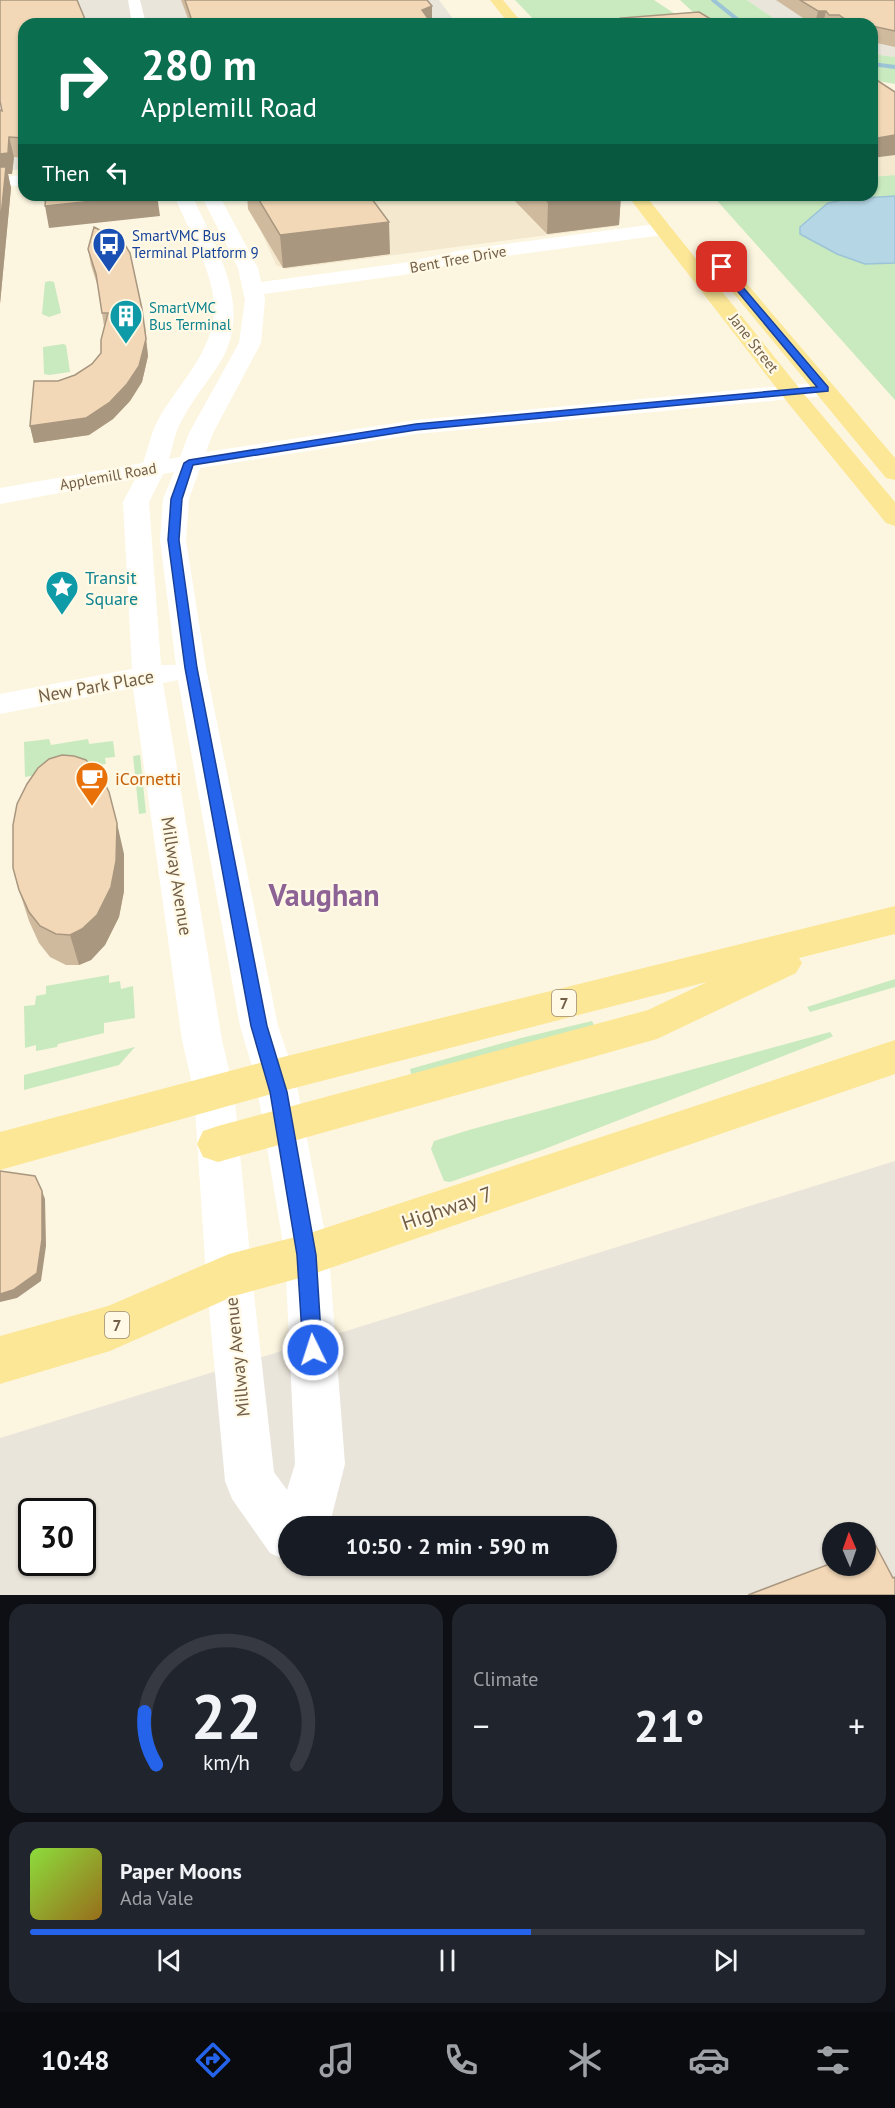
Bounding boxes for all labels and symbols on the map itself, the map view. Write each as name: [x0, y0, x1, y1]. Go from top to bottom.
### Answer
bus stop icon: SmartVMC Bus Terminal Platform 9: [91, 226, 127, 273]
place label: SmartVMC Bus Terminal Platform 9: [132, 226, 259, 262]
street label: Bent Tree Drive: [408, 241, 508, 277]
pin: [696, 241, 747, 292]
building icon: SmartVMC Bus Terminal: [108, 298, 144, 345]
place label: SmartVMC Bus Terminal: [149, 298, 232, 334]
street label: Jane Street: [724, 309, 783, 376]
street label: Applemill Road: [58, 458, 158, 494]
place label: Transit Square: [85, 566, 138, 610]
place icon: Transit Square: [44, 569, 80, 616]
street label: New Park Place: [36, 665, 156, 707]
cafe icon: iCornetti: [74, 760, 110, 807]
place label: iCornetti: [115, 767, 181, 790]
street label: Millway Avenue: [156, 815, 198, 937]
district label: Vaughan: [267, 875, 380, 914]
road number: 7: [552, 990, 576, 1016]
street label: Highway 7: [398, 1180, 496, 1236]
street label: Millway Avenue: [219, 1296, 255, 1418]
road number: 7: [105, 1312, 129, 1338]
position arrow: [281, 1318, 345, 1382]
speed limit sign: 30: [18, 1498, 96, 1576]
north arrow: [822, 1522, 876, 1576]

